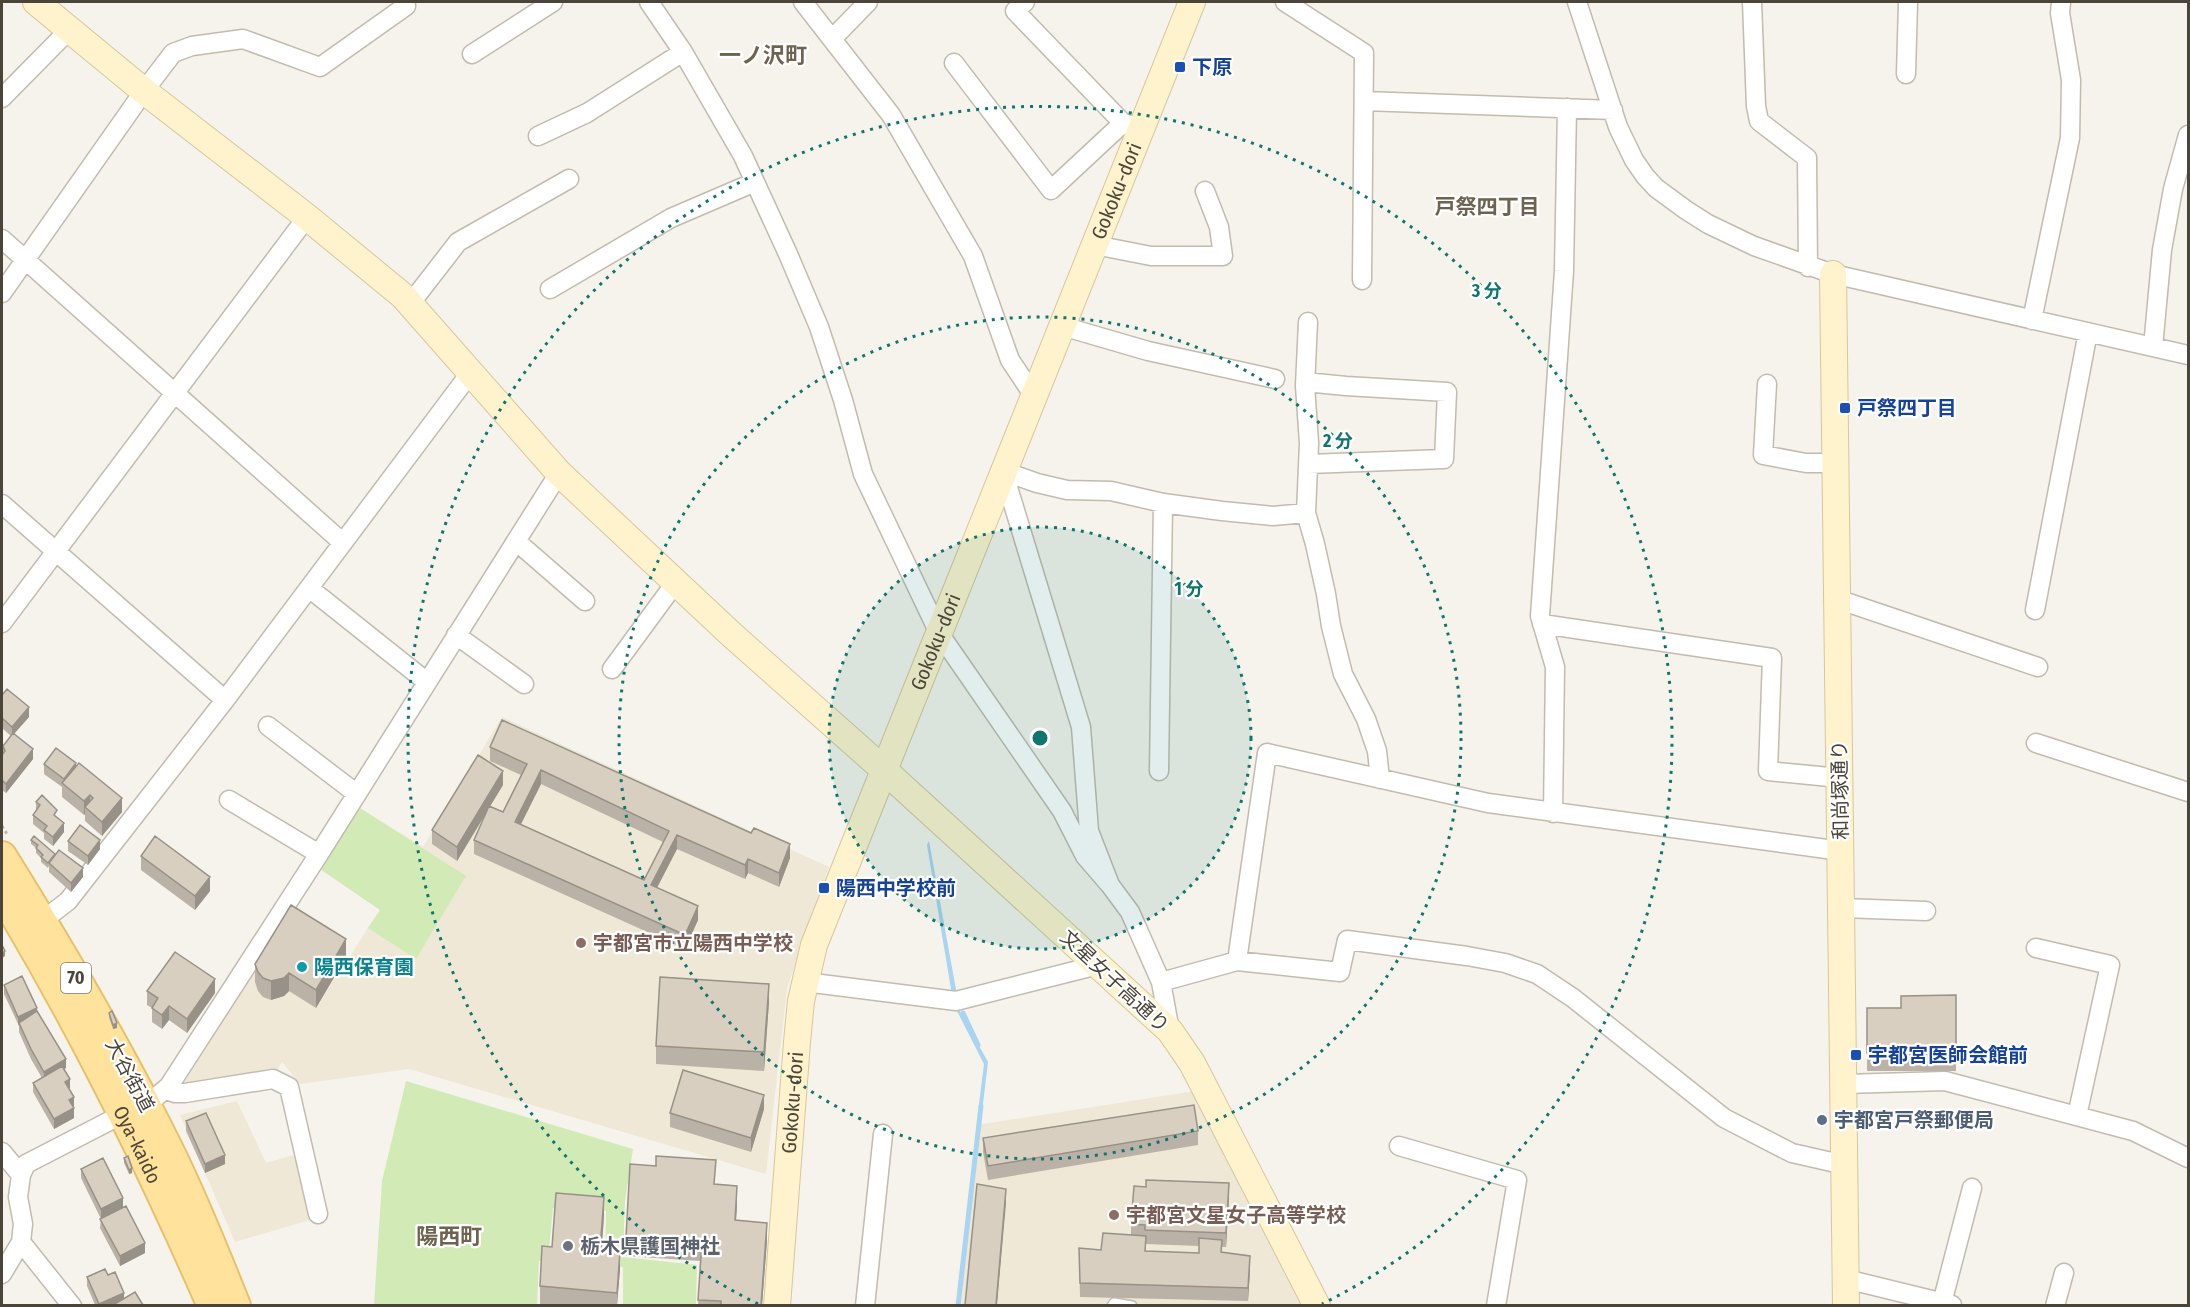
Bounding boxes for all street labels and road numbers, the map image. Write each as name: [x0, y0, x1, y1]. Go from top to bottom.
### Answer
street label: Gokoku-dori: [1086, 139, 1146, 243]
street label: Gokoku-dori: [905, 590, 966, 694]
street label: 和尚塚通り: [1827, 740, 1853, 840]
street label: 文星女子高通り: [1056, 924, 1174, 1038]
road number: 70: [61, 963, 91, 993]
street label: 大谷街道: [101, 1034, 159, 1116]
street label: Gokoku-dori: [777, 1051, 808, 1154]
street label: Oya-kaido: [108, 1102, 167, 1187]

